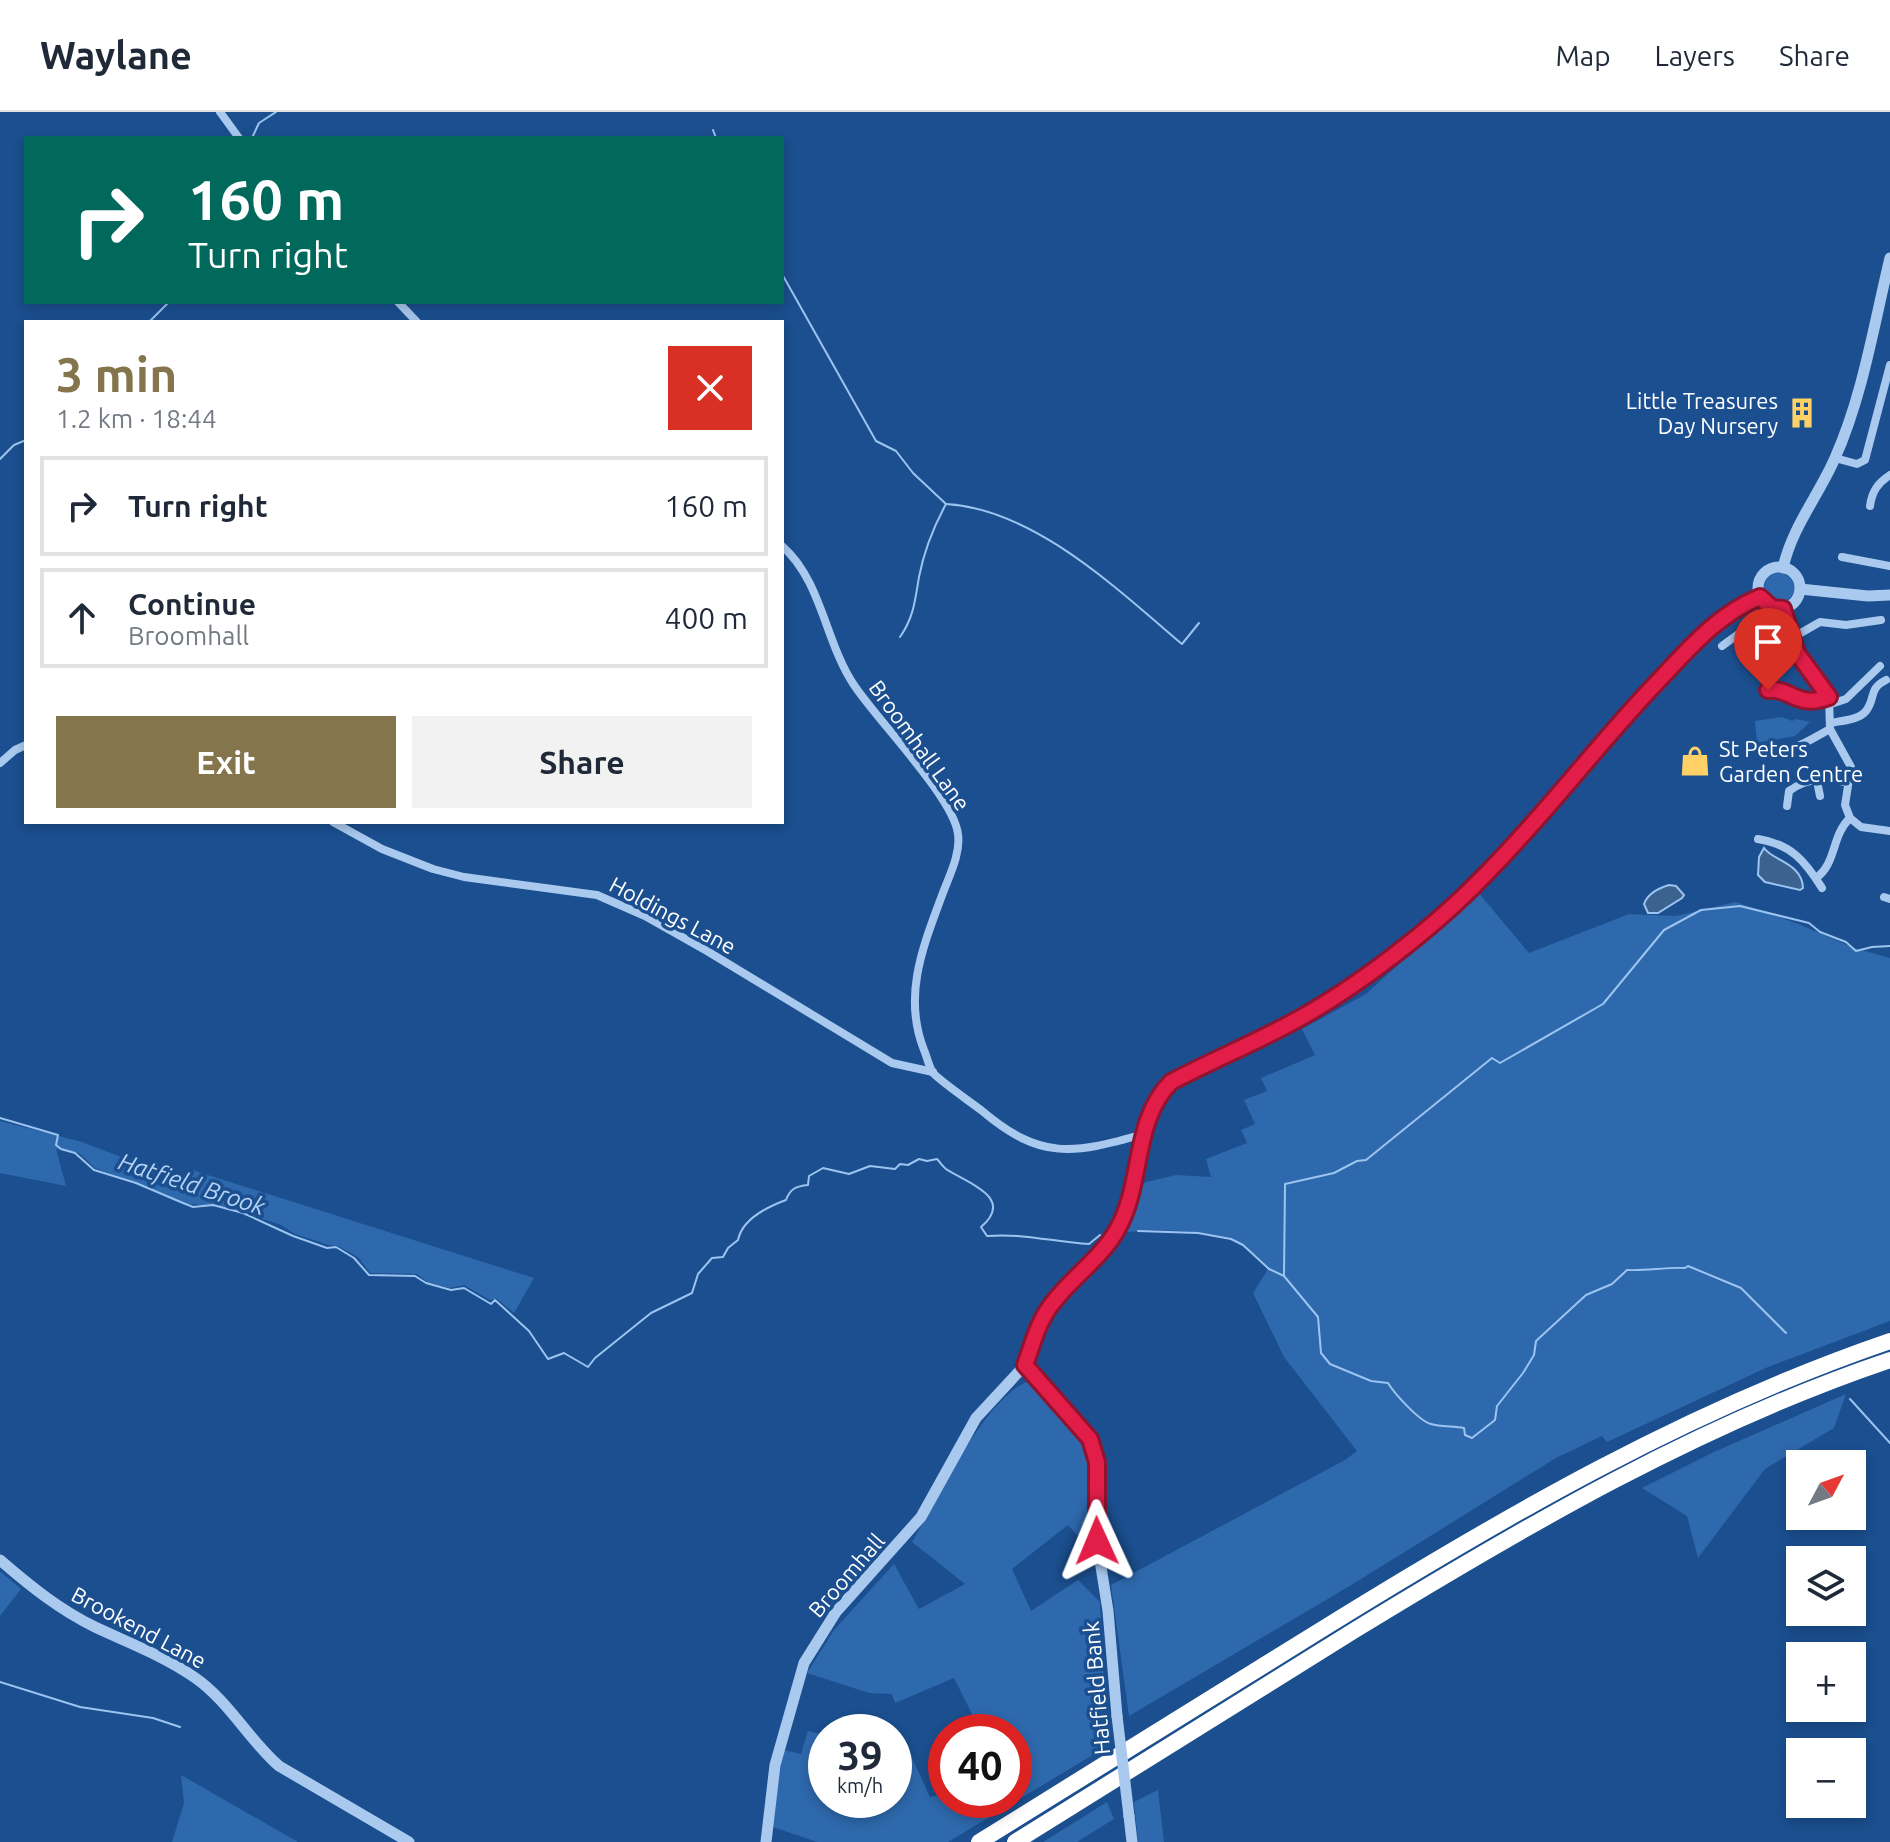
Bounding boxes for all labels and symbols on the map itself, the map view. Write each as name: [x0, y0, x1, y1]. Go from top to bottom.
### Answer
place label: Little Treasures Day Nursery: [1626, 388, 1778, 438]
building icon: Little Treasures Day Nursery: [1785, 396, 1819, 430]
pin: [1734, 608, 1802, 690]
street label: Broomhall Lane: [864, 675, 976, 815]
place label: St Peters Garden Centre: [1719, 736, 1863, 786]
shop icon: St Peters Garden Centre: [1678, 744, 1712, 778]
street label: Holdings Lane: [606, 871, 740, 959]
water label: Hatfield Brook: [115, 1148, 269, 1221]
north arrow: [1786, 1450, 1866, 1530]
position arrow: [1055, 1499, 1139, 1583]
street label: Broomhall: [803, 1528, 889, 1622]
street label: Brookend Lane: [68, 1581, 210, 1673]
street label: Hatfield Bank: [1078, 1620, 1114, 1756]
speed limit sign: 40: [928, 1714, 1032, 1818]

